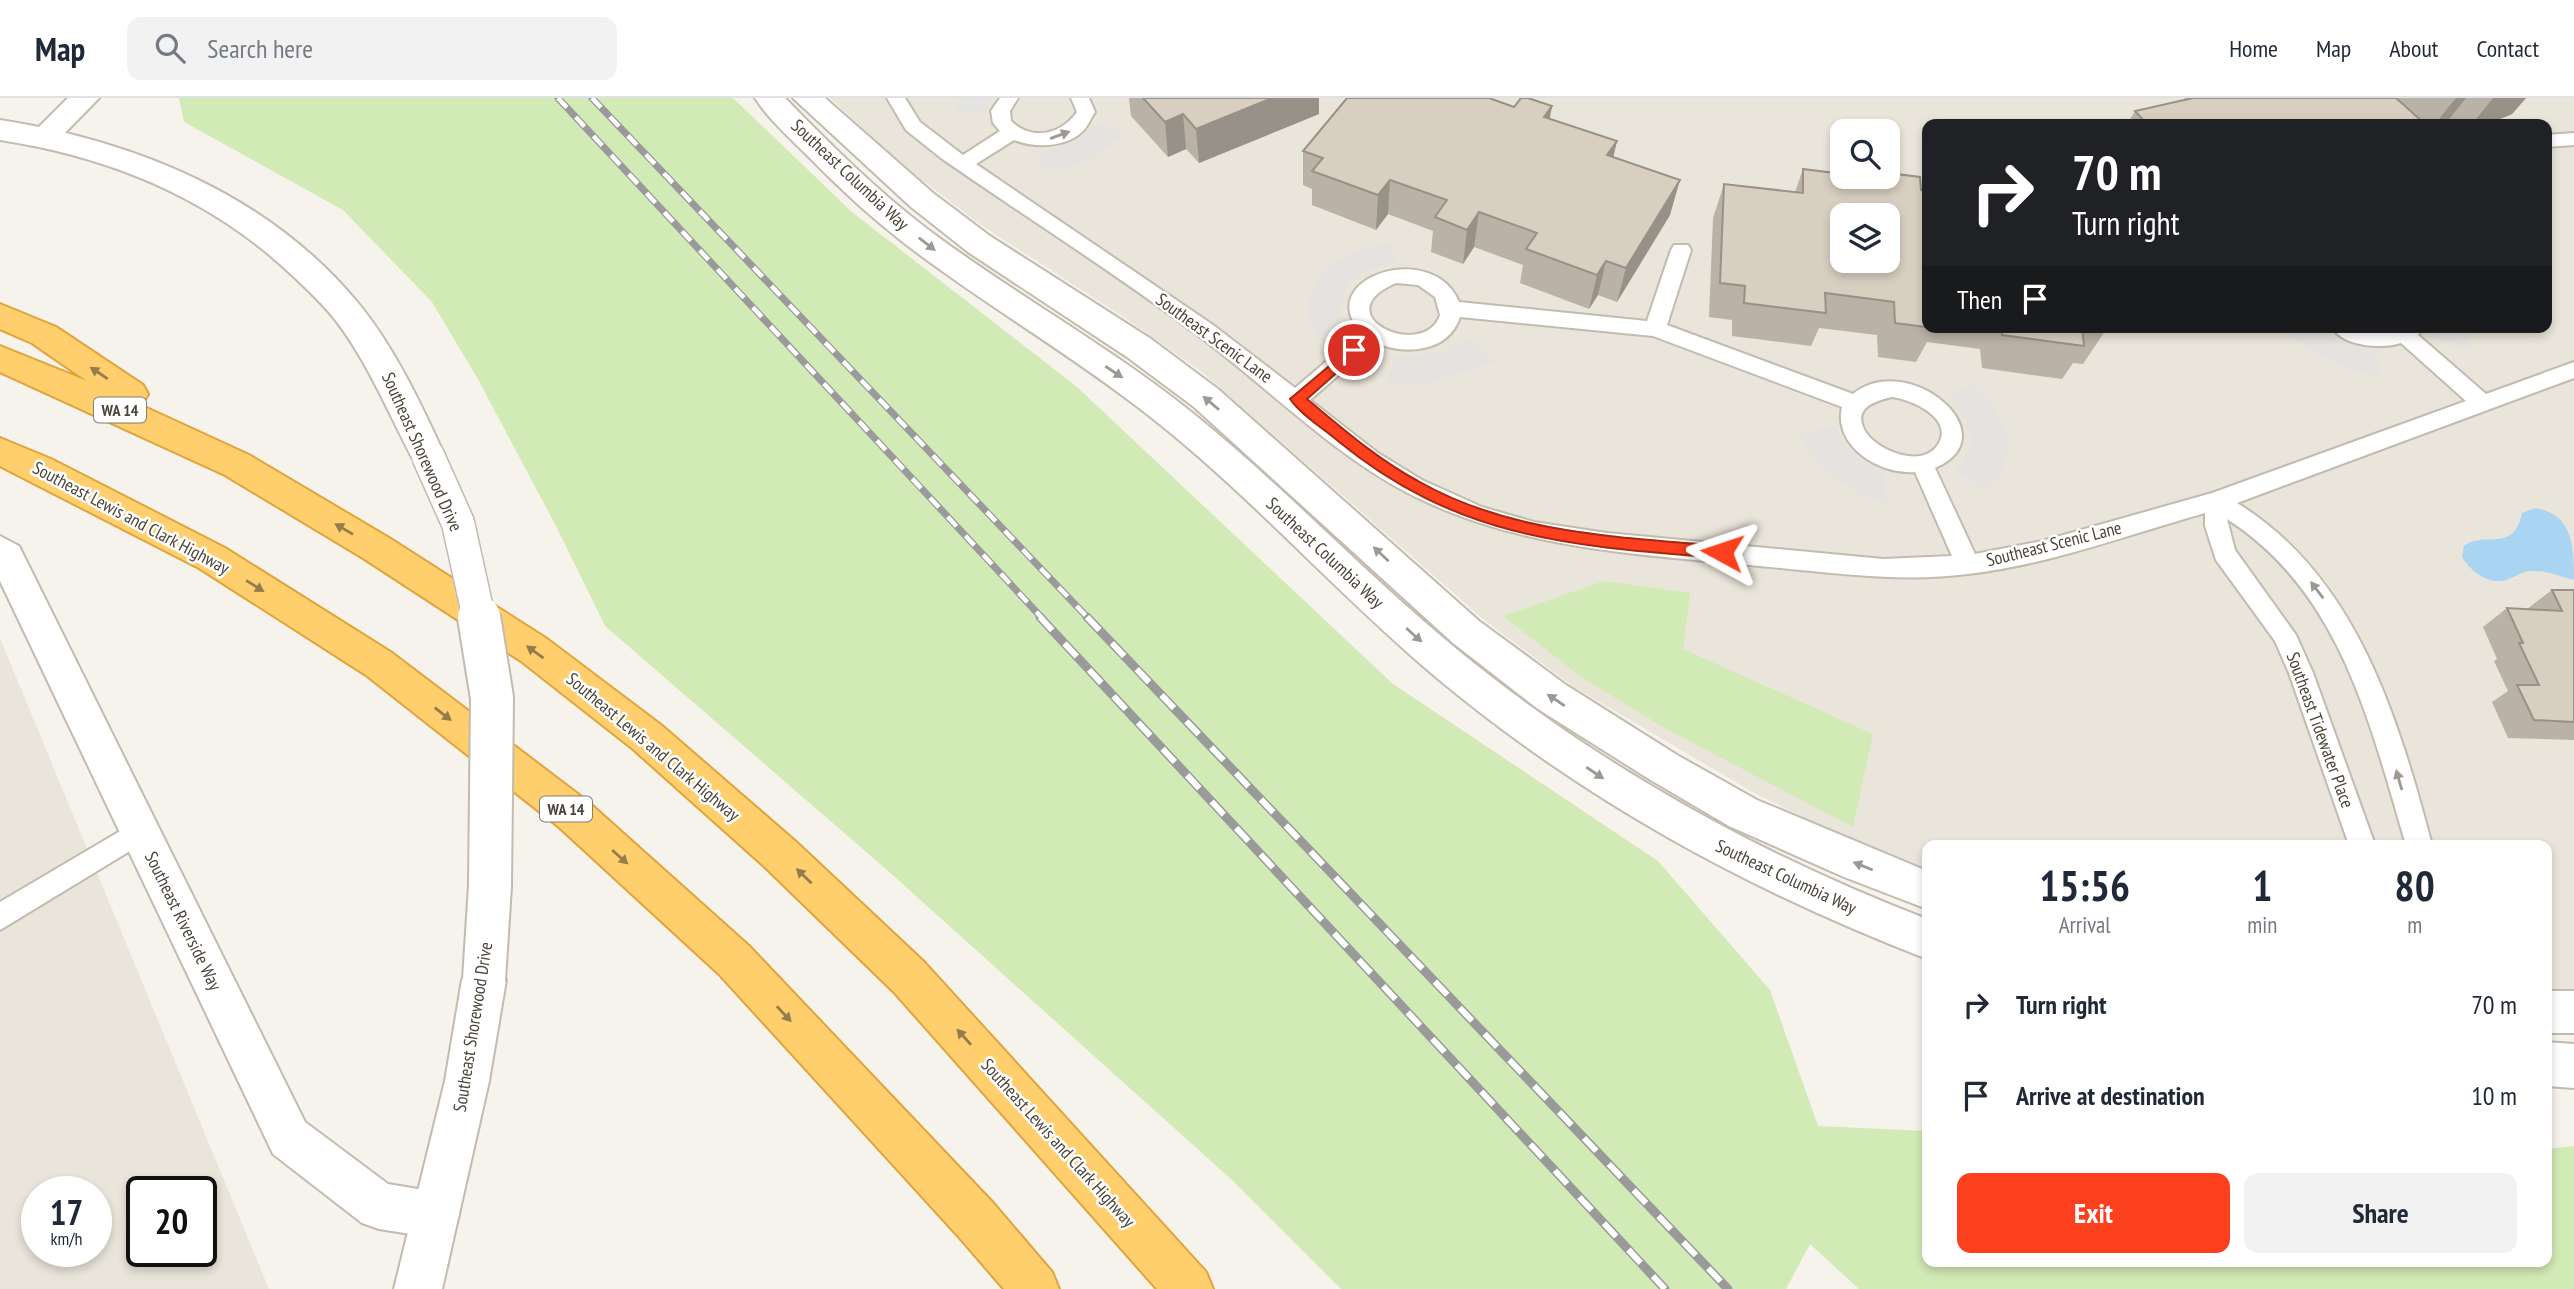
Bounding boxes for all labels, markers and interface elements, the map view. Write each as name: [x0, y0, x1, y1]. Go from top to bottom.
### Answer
search box: [127, 17, 617, 80]
text: Map: [35, 27, 85, 70]
icon: search: [151, 29, 189, 67]
text: Search here: [207, 32, 313, 65]
text: Home: [2229, 33, 2278, 64]
text: Map: [2316, 33, 2351, 64]
text: About: [2389, 33, 2438, 64]
text: Contact: [2476, 33, 2539, 64]
street label: Southeast Columbia Way: [787, 114, 914, 235]
map controls: [1830, 119, 1900, 273]
button: search: [1830, 119, 1900, 189]
one-way arrow: [1050, 129, 1071, 140]
text: 70 m: [2072, 140, 2161, 204]
icon: right: [1957, 147, 2048, 238]
text: Turn right: [2072, 202, 2180, 244]
button: layers: [1830, 203, 1900, 273]
one-way arrow: [918, 236, 935, 251]
icon: arrive: [2016, 280, 2054, 318]
text: Then: [1957, 283, 2002, 316]
street label: Southeast Scenic Lane: [1152, 288, 1277, 388]
pin: [1324, 320, 1384, 380]
icon: arrive: [1335, 331, 1373, 369]
one-way arrow: [90, 366, 108, 380]
one-way arrow: [1105, 366, 1124, 379]
street label: Southeast Shorewood Drive: [377, 369, 468, 535]
one-way arrow: [1203, 396, 1220, 411]
road number: WA 14: [94, 398, 146, 422]
street label: Southeast Lewis and Clark Highway: [29, 456, 234, 579]
street label: Southeast Columbia Way: [1262, 492, 1389, 613]
position arrow: [1685, 515, 1759, 589]
street label: Southeast Scenic Lane: [1984, 516, 2124, 571]
one-way arrow: [334, 523, 353, 535]
one-way arrow: [1373, 547, 1390, 563]
one-way arrow: [246, 579, 265, 592]
one-way arrow: [2311, 581, 2325, 599]
one-way arrow: [1406, 627, 1423, 642]
one-way arrow: [526, 645, 544, 659]
street label: Southeast Tidewater Place: [2282, 649, 2359, 811]
street label: Southeast Lewis and Clark Highway: [562, 667, 745, 826]
one-way arrow: [1546, 693, 1566, 706]
one-way arrow: [434, 706, 452, 720]
one-way arrow: [1586, 766, 1604, 780]
one-way arrow: [2393, 769, 2403, 790]
road number: WA 14: [540, 796, 592, 822]
street label: Southeast Columbia Way: [1712, 834, 1861, 919]
street label: Southeast Riverside Way: [140, 848, 227, 994]
one-way arrow: [611, 849, 629, 865]
text: 15:56: [2039, 858, 2130, 913]
text: 1: [2252, 858, 2272, 913]
text: 80: [2395, 858, 2435, 913]
one-way arrow: [1852, 860, 1873, 871]
one-way arrow: [795, 868, 812, 884]
text: Arrival: [2059, 910, 2111, 939]
text: min: [2247, 910, 2277, 939]
text: m: [2407, 910, 2422, 939]
street label: Southeast Shorewood Drive: [448, 940, 497, 1113]
icon: right: [1957, 986, 1995, 1024]
text: Turn right: [2016, 988, 2107, 1021]
text: 70 m: [2471, 988, 2517, 1021]
one-way arrow: [776, 1005, 792, 1023]
one-way arrow: [956, 1028, 972, 1046]
street label: Southeast Lewis and Clark Highway: [976, 1053, 1141, 1232]
icon: arrive: [1957, 1077, 1995, 1115]
text: Arrive at destination: [2016, 1079, 2205, 1112]
text: 10 m: [2471, 1079, 2517, 1112]
button: Exit: [1957, 1173, 2230, 1253]
button: Share: [2244, 1173, 2517, 1253]
speed limit sign: 20: [126, 1176, 217, 1267]
text: 17: [50, 1189, 83, 1235]
text: km/h: [51, 1227, 82, 1250]

